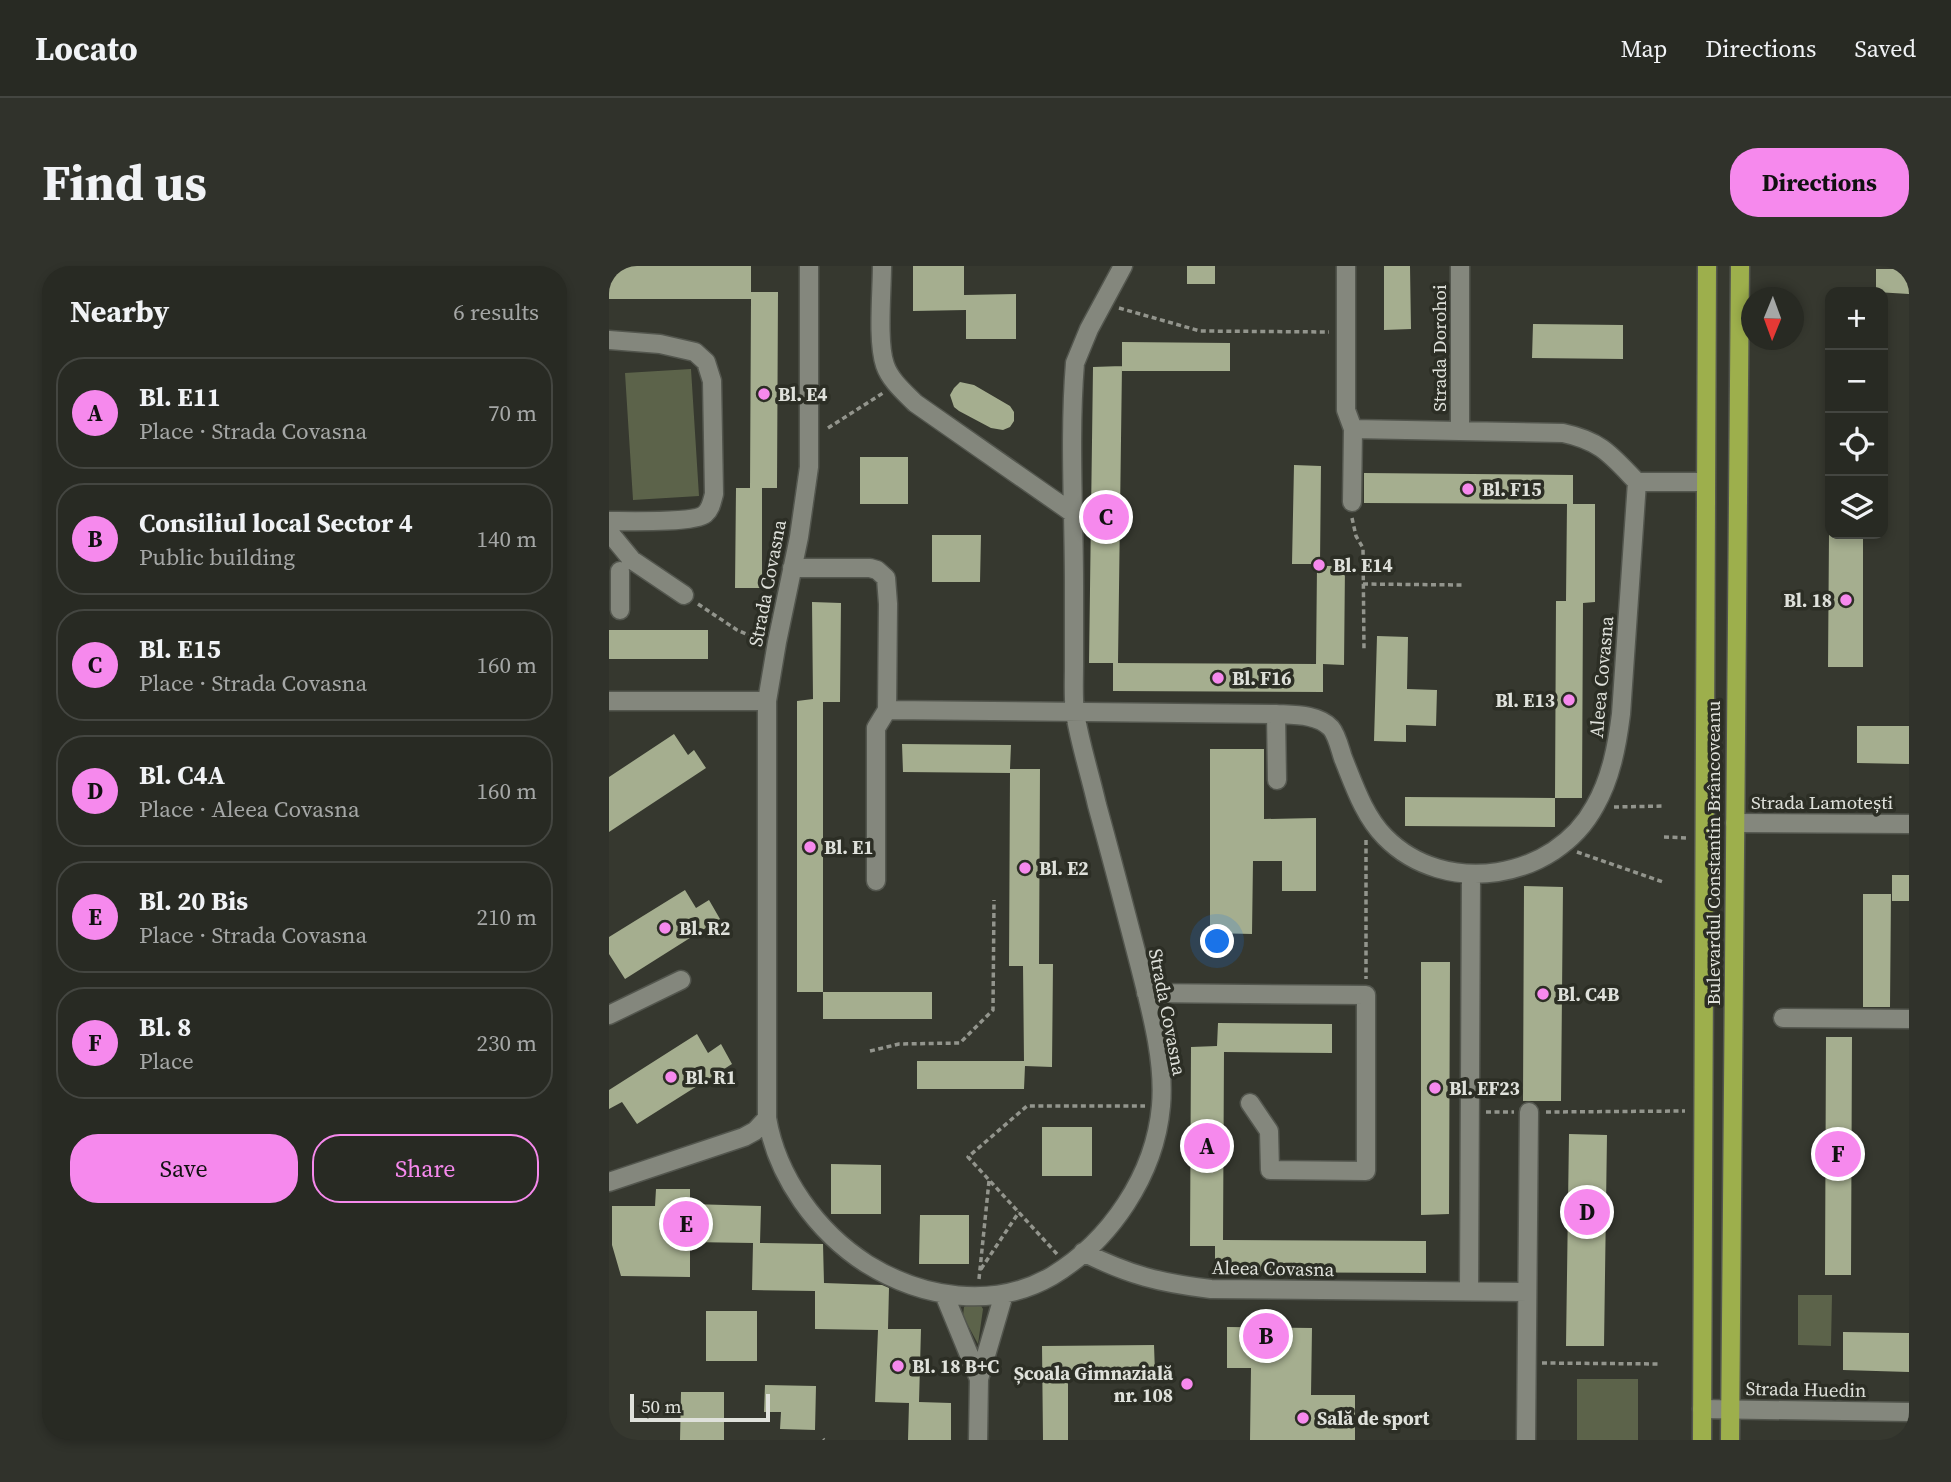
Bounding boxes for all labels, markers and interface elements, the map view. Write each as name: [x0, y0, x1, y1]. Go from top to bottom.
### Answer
text: Locato: [35, 26, 138, 71]
text: Map: [1620, 32, 1667, 65]
text: Directions: [1705, 32, 1816, 65]
text: Saved: [1854, 32, 1916, 65]
button: Directions: [1730, 148, 1909, 217]
text: Find us: [42, 149, 207, 216]
street label: Strada Dorohoi: [1426, 284, 1452, 412]
north arrow: [1741, 287, 1804, 350]
map controls: [1825, 287, 1888, 539]
button: +: [1825, 287, 1888, 350]
text: Nearby: [70, 291, 169, 332]
text: 6 results: [453, 296, 539, 328]
button: −: [1825, 350, 1888, 413]
text: Bl. E11: [139, 379, 221, 415]
place label: Bl. E4: [778, 381, 828, 407]
marker: Bl. E4: [756, 386, 772, 402]
text: A: [87, 397, 103, 429]
text: 70 m: [488, 397, 537, 429]
button: locate: [1825, 413, 1888, 476]
text: Place · Strada Covasna: [139, 415, 367, 447]
place label: Bl. F15: [1482, 476, 1542, 502]
button: layers: [1825, 476, 1888, 539]
marker: Bl. F15: [1460, 481, 1476, 497]
pin: C: [1083, 491, 1129, 543]
text: Consiliul local Sector 4: [139, 505, 413, 541]
street label: Strada Covasna: [742, 517, 792, 649]
text: B: [88, 523, 102, 555]
text: 140 m: [476, 523, 537, 555]
text: Public building: [139, 541, 295, 573]
place label: Bl. E14: [1333, 552, 1393, 578]
marker: Bl. E14: [1311, 557, 1327, 573]
place label: Bl. 18: [1783, 587, 1832, 613]
marker: Bl. 18: [1838, 592, 1854, 608]
street label: Aleea Covasna: [1583, 615, 1619, 739]
text: Bl. E15: [139, 631, 221, 667]
text: C: [88, 649, 102, 681]
text: 160 m: [476, 649, 537, 681]
place label: Bl. F16: [1232, 665, 1292, 691]
text: Place · Strada Covasna: [139, 667, 367, 699]
marker: Bl. F16: [1210, 670, 1226, 686]
place label: Bl. E13: [1495, 687, 1555, 713]
marker: Bl. E13: [1561, 692, 1577, 708]
street label: Bulevardul Constantin Brâncoveanu: [1700, 701, 1726, 1005]
text: Bl. C4A: [139, 757, 225, 793]
text: D: [87, 775, 103, 807]
text: 160 m: [476, 775, 537, 807]
street label: Strada Lamotești: [1751, 789, 1893, 815]
text: Place · Aleea Covasna: [139, 793, 360, 825]
place label: Bl. E1: [824, 834, 874, 860]
marker: Bl. E1: [802, 839, 818, 855]
place label: Bl. E2: [1039, 855, 1089, 881]
marker: Bl. E2: [1017, 860, 1033, 876]
text: Bl. 20 Bis: [139, 883, 248, 919]
text: E: [88, 901, 102, 933]
text: 210 m: [476, 901, 537, 933]
place label: Bl. R2: [679, 915, 730, 941]
text: Place · Strada Covasna: [139, 919, 367, 951]
marker: Bl. R2: [657, 920, 673, 936]
your location: [1200, 924, 1234, 958]
street label: Strada Covasna: [1143, 946, 1193, 1078]
place label: Bl. C4B: [1557, 981, 1619, 1007]
marker: Bl. C4B: [1535, 986, 1551, 1002]
text: Bl. 8: [139, 1009, 191, 1045]
text: F: [88, 1027, 102, 1059]
text: 230 m: [476, 1027, 537, 1059]
text: Place: [139, 1045, 194, 1077]
place label: Bl. R1: [685, 1064, 736, 1090]
marker: Bl. R1: [663, 1069, 679, 1085]
place label: Bl. EF23: [1449, 1075, 1520, 1101]
marker: Bl. EF23: [1427, 1080, 1443, 1096]
pin: A: [1184, 1120, 1230, 1172]
pin: F: [1815, 1128, 1861, 1180]
button: Save: [70, 1134, 298, 1203]
button: Share: [312, 1134, 539, 1203]
pin: D: [1564, 1186, 1610, 1238]
pin: E: [663, 1198, 709, 1250]
street label: Aleea Covasna: [1212, 1254, 1335, 1282]
pin: B: [1243, 1310, 1289, 1362]
place label: Bl. 18 B+C: [912, 1353, 999, 1379]
marker: Bl. 18 B+C: [890, 1358, 906, 1374]
place label: Școala Gimnazială nr. 108: [1014, 1360, 1174, 1408]
street label: Strada Huedin: [1745, 1375, 1867, 1403]
marker: Școala Gimnazială nr. 108: [1179, 1376, 1195, 1392]
scale bar: [630, 1391, 770, 1423]
text: 50 m: [641, 1393, 682, 1419]
place label: Sală de sport: [1317, 1405, 1430, 1431]
marker: Sală de sport: [1295, 1410, 1311, 1426]

